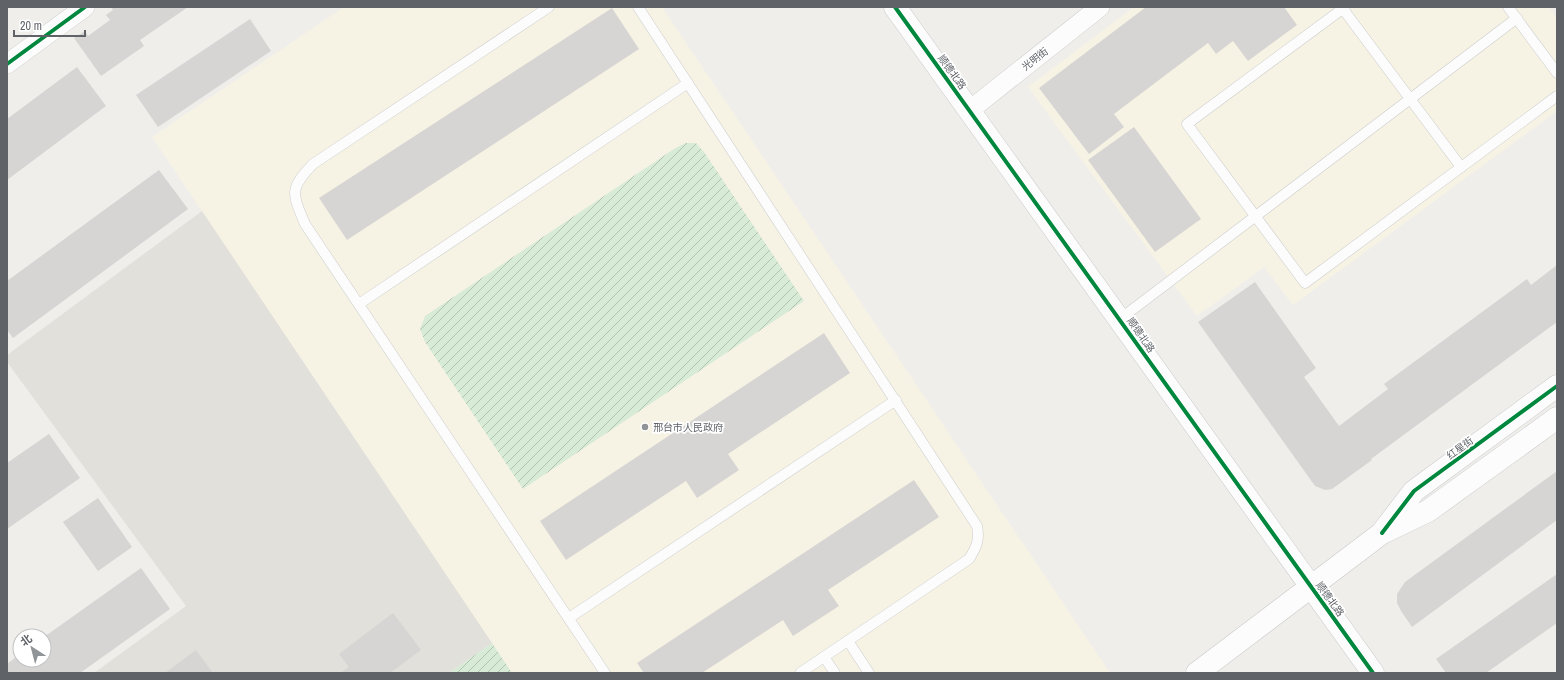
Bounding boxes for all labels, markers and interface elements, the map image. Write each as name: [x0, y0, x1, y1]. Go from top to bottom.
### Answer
scale bar: [14, 12, 85, 38]
text: 20 m: [20, 18, 42, 34]
street label: 光明街: [1019, 45, 1051, 73]
street label: 顺德北路: [935, 52, 969, 92]
street label: 顺德北路: [1124, 315, 1158, 355]
place label: 邢台市人民政府: [653, 421, 723, 434]
marker: 邢台市人民政府: [640, 422, 650, 432]
street label: 红星街: [1444, 434, 1476, 462]
street label: 顺德北路: [1313, 579, 1347, 619]
north arrow: [12, 628, 52, 668]
text: 北: [18, 631, 35, 649]

